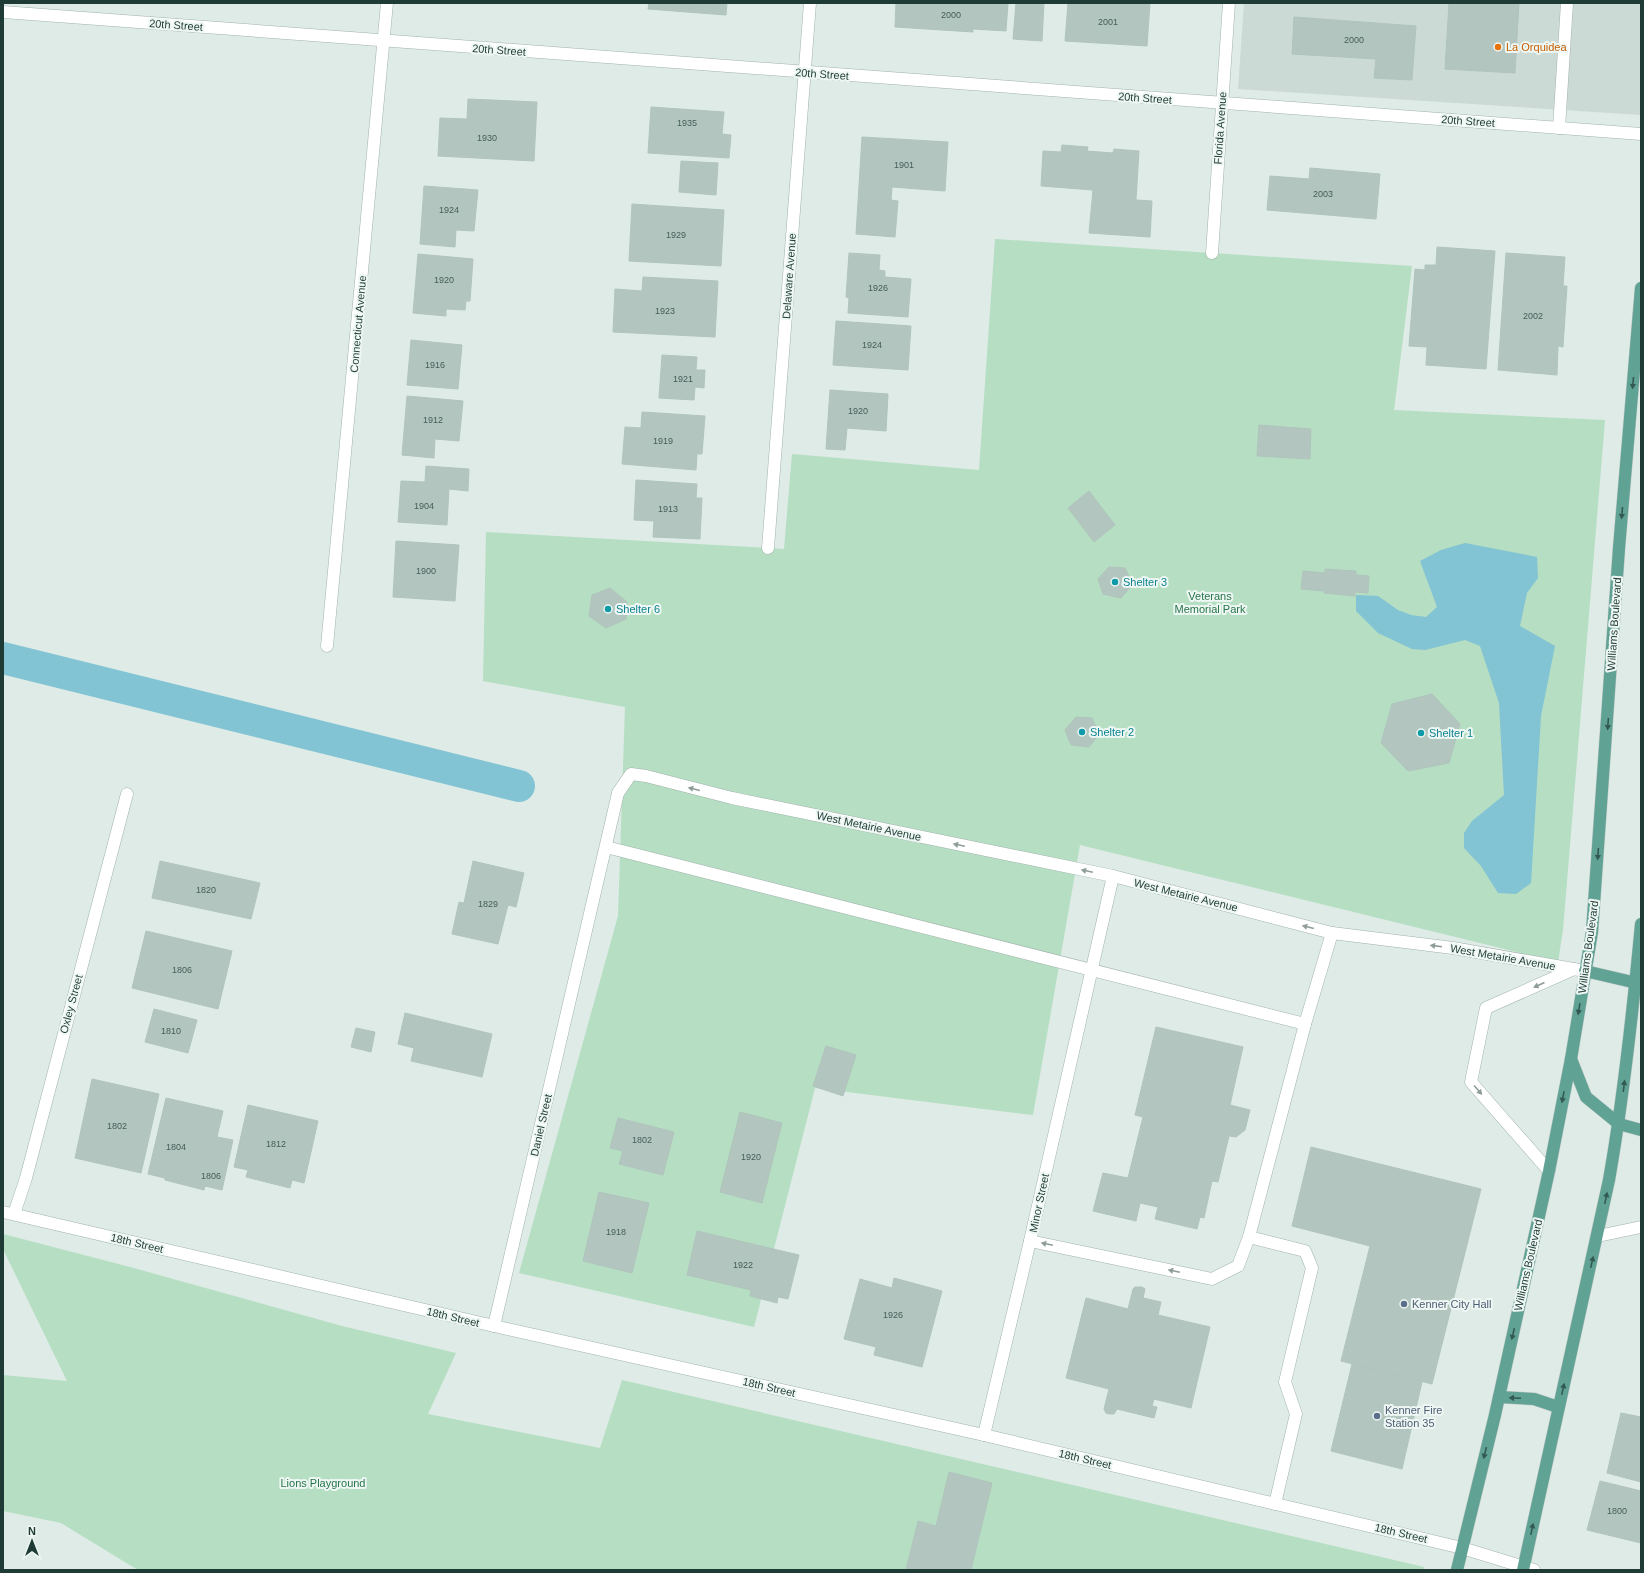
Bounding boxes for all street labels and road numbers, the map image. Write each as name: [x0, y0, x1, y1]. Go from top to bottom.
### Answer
street label: 20th Street: [149, 17, 203, 33]
street label: 20th Street: [472, 42, 526, 58]
street label: 20th Street: [795, 66, 849, 82]
street label: 20th Street: [1118, 90, 1172, 106]
street label: Florida Avenue: [1211, 91, 1229, 165]
street label: 20th Street: [1441, 113, 1495, 129]
street label: Delaware Avenue: [780, 233, 798, 319]
street label: Connecticut Avenue: [348, 275, 368, 373]
street label: Williams Boulevard: [1605, 577, 1623, 671]
street label: West Metairie Avenue: [816, 809, 922, 843]
street label: West Metairie Avenue: [1133, 876, 1239, 914]
street label: Williams Boulevard: [1576, 900, 1600, 994]
street label: West Metairie Avenue: [1449, 942, 1557, 972]
street label: Oxley Street: [57, 973, 85, 1035]
street label: Daniel Street: [528, 1093, 554, 1157]
street label: Minor Street: [1027, 1172, 1051, 1234]
street label: Williams Boulevard: [1512, 1218, 1544, 1312]
street label: 18th Street: [109, 1231, 165, 1255]
street label: 18th Street: [425, 1305, 481, 1329]
street label: 18th Street: [741, 1375, 797, 1399]
street label: 18th Street: [1057, 1447, 1113, 1471]
street label: 18th Street: [1373, 1521, 1429, 1545]

